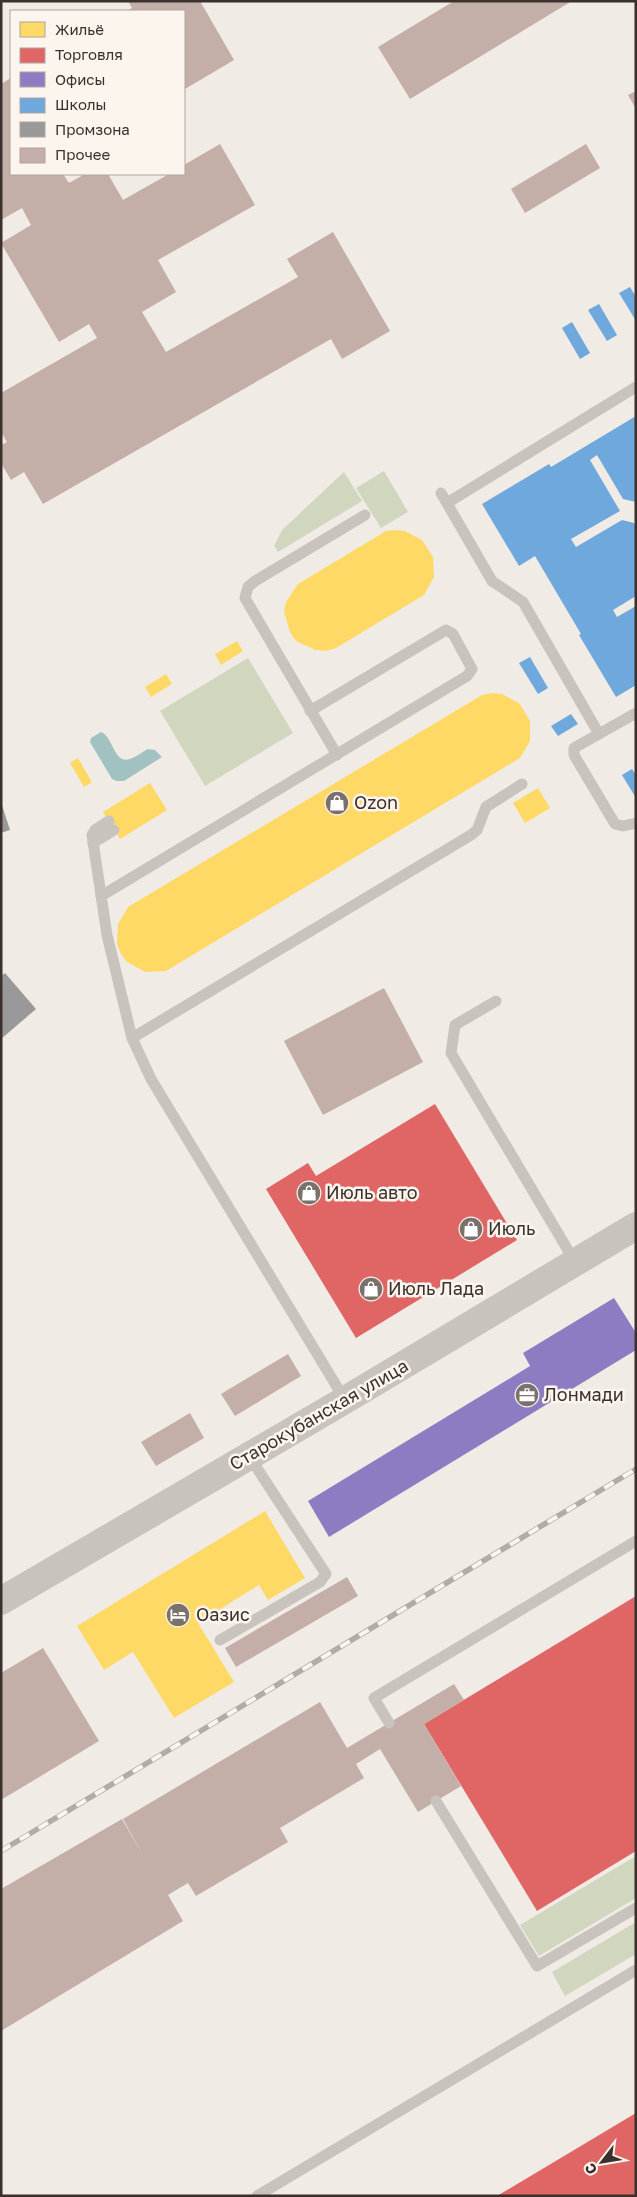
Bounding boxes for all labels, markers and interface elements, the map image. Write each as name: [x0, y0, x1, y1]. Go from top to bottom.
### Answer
legend: [10, 10, 185, 175]
text: Жильё: [55, 20, 104, 38]
text: Торговля: [55, 45, 123, 63]
text: Офисы: [55, 70, 105, 88]
text: Школы: [55, 95, 106, 113]
text: Промзона: [55, 120, 130, 138]
text: Прочее: [55, 145, 111, 163]
shop icon: Ozon: [324, 790, 350, 816]
place label: Ozon: [354, 791, 398, 813]
shop icon: Июль авто: [296, 1180, 322, 1206]
place label: Июль авто: [326, 1181, 418, 1203]
shop icon: Июль: [458, 1216, 484, 1242]
place label: Июль: [488, 1217, 535, 1239]
shop icon: Июль Лада: [358, 1276, 384, 1302]
place label: Июль Лада: [388, 1277, 484, 1299]
street label: Старокубанская улица: [225, 1354, 412, 1474]
office icon: Лонмади: [514, 1382, 540, 1408]
place label: Лонмади: [544, 1383, 624, 1405]
hotel icon: Оазис: [165, 1602, 191, 1628]
place label: Оазис: [196, 1603, 250, 1625]
north arrow: [577, 2137, 627, 2187]
text: С: [581, 2160, 600, 2178]

